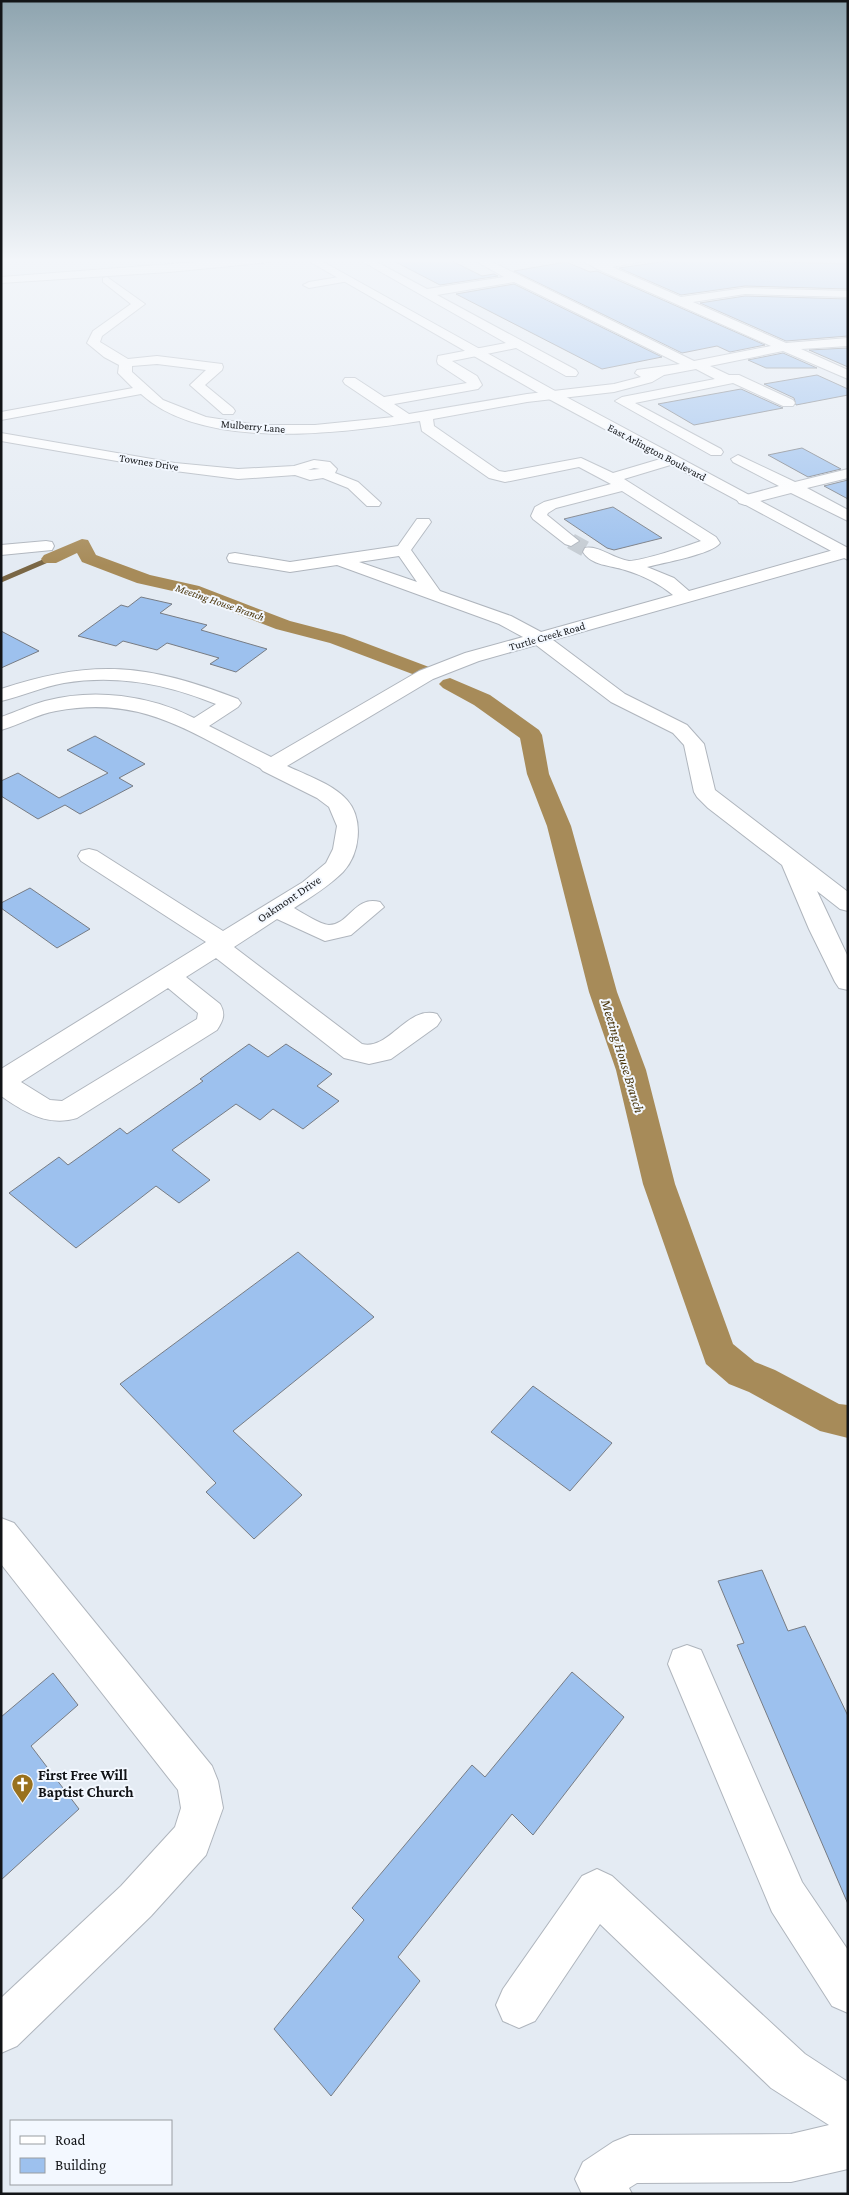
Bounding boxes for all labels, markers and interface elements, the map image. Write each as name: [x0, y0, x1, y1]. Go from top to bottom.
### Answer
street label: Mulberry Lane: [220, 417, 286, 436]
street label: East Arlington Boulevard: [605, 421, 708, 484]
street label: Townes Drive: [118, 451, 180, 473]
water label: Meeting House Branch: [173, 581, 266, 624]
street label: Turtle Creek Road: [508, 619, 587, 653]
street label: Oakmont Drive: [255, 873, 323, 925]
water label: Meeting House Branch: [598, 996, 648, 1115]
place label: First Free Will Baptist Church: [38, 1767, 134, 1800]
church icon: First Free Will Baptist Church: [10, 1772, 34, 1803]
legend: [10, 2120, 172, 2185]
text: Road: [55, 2132, 86, 2148]
text: Building: [55, 2157, 106, 2174]

